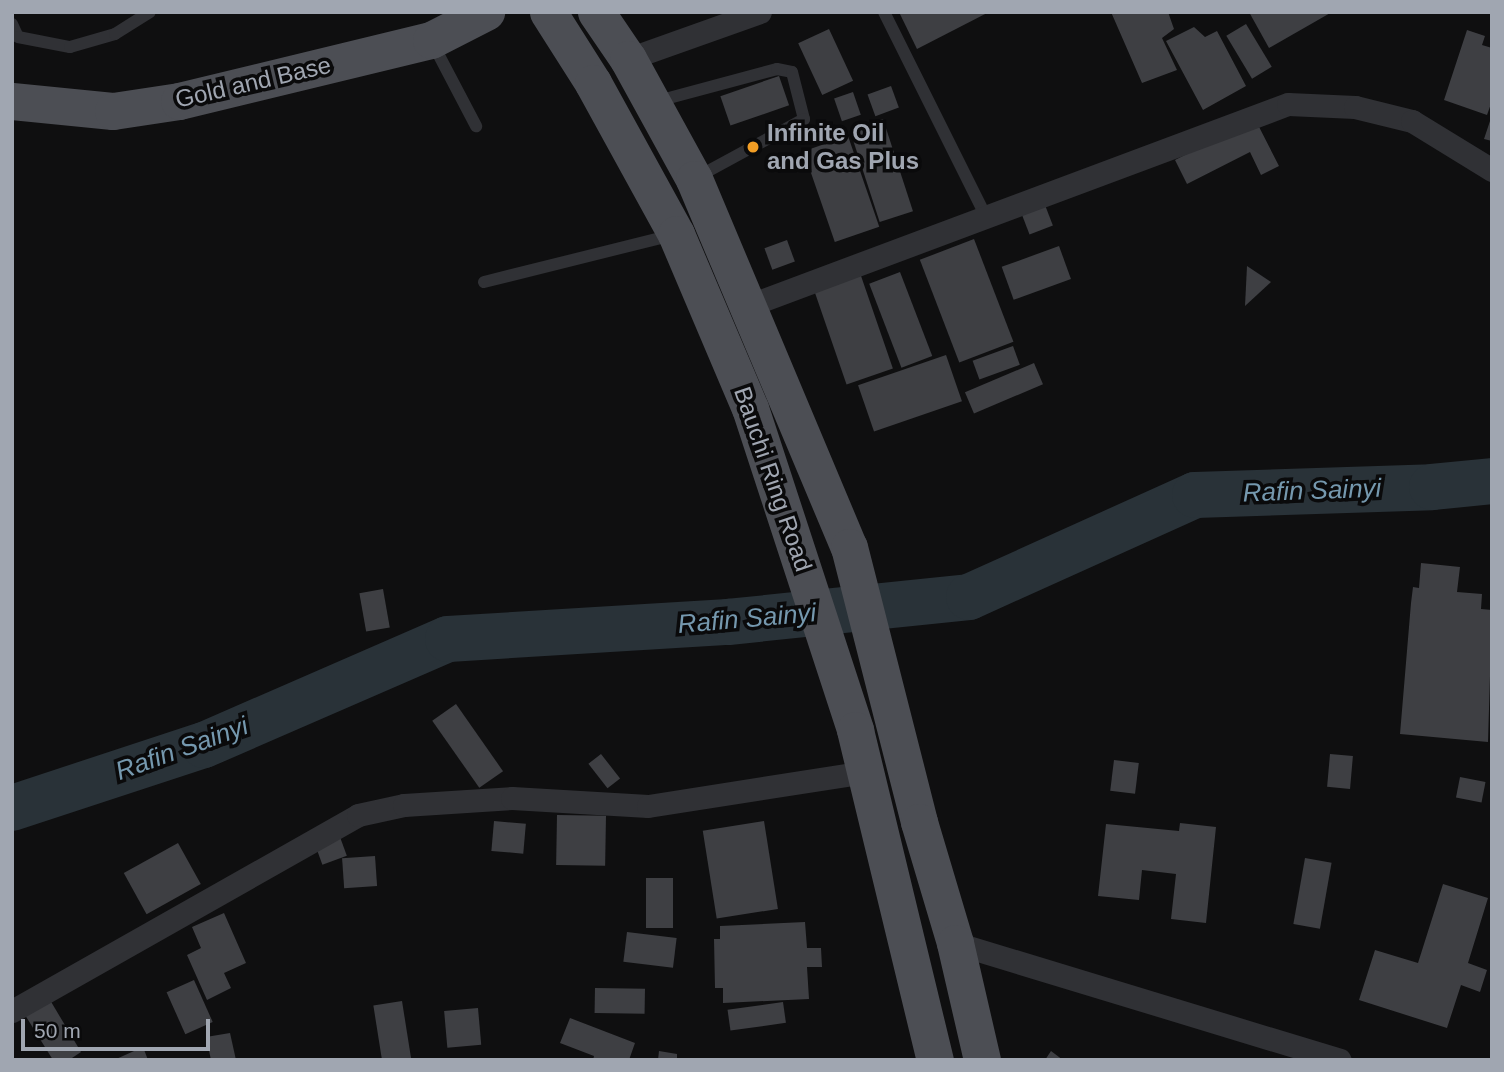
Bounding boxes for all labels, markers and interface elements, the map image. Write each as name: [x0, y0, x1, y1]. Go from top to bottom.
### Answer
street label: Gold and Base: [172, 50, 334, 114]
place label: Infinite Oil and Gas Plus: [767, 119, 919, 175]
marker: Infinite Oil and Gas Plus: [745, 139, 761, 155]
street label: Bauchi Ring Road: [728, 383, 818, 575]
water label: Rafin Sainyi: [1242, 473, 1382, 509]
water label: Rafin Sainyi: [677, 597, 817, 641]
water label: Rafin Sainyi: [111, 711, 253, 787]
scale bar: [24, 1006, 214, 1050]
text: 50 m: [34, 1019, 81, 1042]

